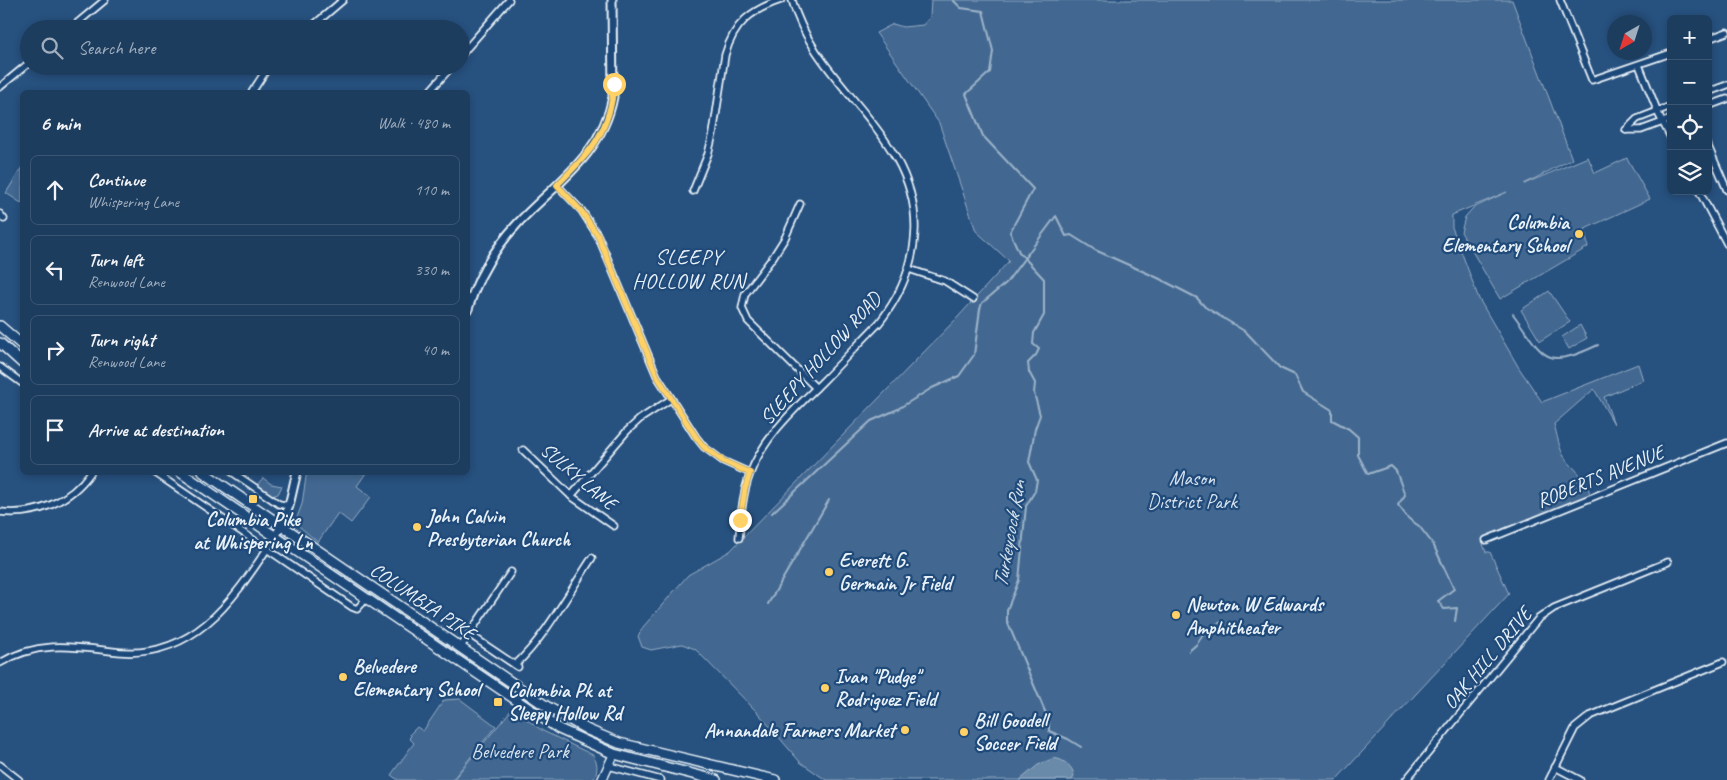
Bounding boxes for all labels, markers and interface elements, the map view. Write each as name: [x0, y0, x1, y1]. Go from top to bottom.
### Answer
north arrow: [1607, 15, 1652, 60]
map controls: [1667, 15, 1712, 195]
button: +: [1667, 15, 1712, 60]
search box: [20, 20, 470, 75]
icon: search: [38, 34, 66, 62]
text: Search here: [78, 36, 155, 60]
button: −: [1667, 60, 1712, 105]
route start: [603, 73, 626, 96]
button: locate: [1667, 105, 1712, 150]
text: 6 min: [40, 110, 81, 136]
text: Walk · 480 m: [378, 113, 450, 133]
button: layers: [1667, 150, 1712, 195]
text: Continue: [88, 168, 145, 192]
icon: ahead: [41, 176, 69, 204]
text: 110 m: [415, 180, 449, 200]
text: Whispering Lane: [88, 192, 179, 212]
place label: Columbia Elementary School: [1442, 210, 1572, 258]
marker: Columbia Elementary School: [1573, 228, 1585, 240]
district label: SLEEPY HOLLOW RUN: [632, 244, 748, 294]
text: Turn left: [88, 248, 143, 272]
icon: left: [41, 256, 69, 284]
text: 330 m: [415, 260, 449, 280]
text: Renwood Lane: [88, 272, 165, 292]
street label: SLEEPY HOLLOW ROAD: [754, 286, 887, 430]
text: Turn right: [88, 328, 155, 352]
icon: right: [41, 336, 69, 364]
text: 40 m: [422, 340, 449, 360]
text: Renwood Lane: [88, 352, 165, 372]
icon: arrive: [41, 416, 69, 444]
text: Arrive at destination: [88, 418, 224, 442]
street label: SULKY LANE: [535, 437, 624, 518]
street label: ROBERTS AVENUE: [1533, 438, 1670, 513]
park label: Mason District Park: [1147, 466, 1239, 514]
water label: Turkeycock Run: [987, 477, 1031, 589]
marker: Columbia Pike at Whispering Ln: [247, 493, 259, 505]
place label: John Calvin Presbyterian Church: [425, 504, 571, 552]
place label: Columbia Pike at Whispering Ln: [193, 507, 313, 555]
route end: [729, 509, 752, 532]
marker: John Calvin Presbyterian Church: [411, 521, 423, 533]
place label: Everett G. Germain Jr Field: [839, 548, 955, 596]
street label: COLUMBIA PIKE: [365, 557, 483, 647]
marker: Everett G. Germain Jr Field: [823, 566, 835, 578]
place label: Newton W Edwards Amphitheater: [1186, 592, 1325, 640]
street label: OAK HILL DRIVE: [1438, 600, 1539, 714]
marker: Newton W Edwards Amphitheater: [1170, 609, 1182, 621]
place label: Belvedere Elementary School: [353, 654, 483, 702]
place label: Ivan "Pudge" Rodriguez Field: [835, 664, 940, 712]
marker: Belvedere Elementary School: [337, 671, 349, 683]
place label: Columbia Pk at Sleepy Hollow Rd: [508, 678, 625, 726]
marker: Ivan "Pudge" Rodriguez Field: [819, 682, 831, 694]
marker: Columbia Pk at Sleepy Hollow Rd: [492, 696, 504, 708]
place label: Bill Goodell Soccer Field: [974, 708, 1060, 756]
place label: Annandale Farmers Market: [704, 718, 898, 743]
marker: Annandale Farmers Market: [899, 724, 911, 736]
marker: Bill Goodell Soccer Field: [958, 726, 970, 738]
park label: Belvedere Park: [471, 739, 570, 764]

